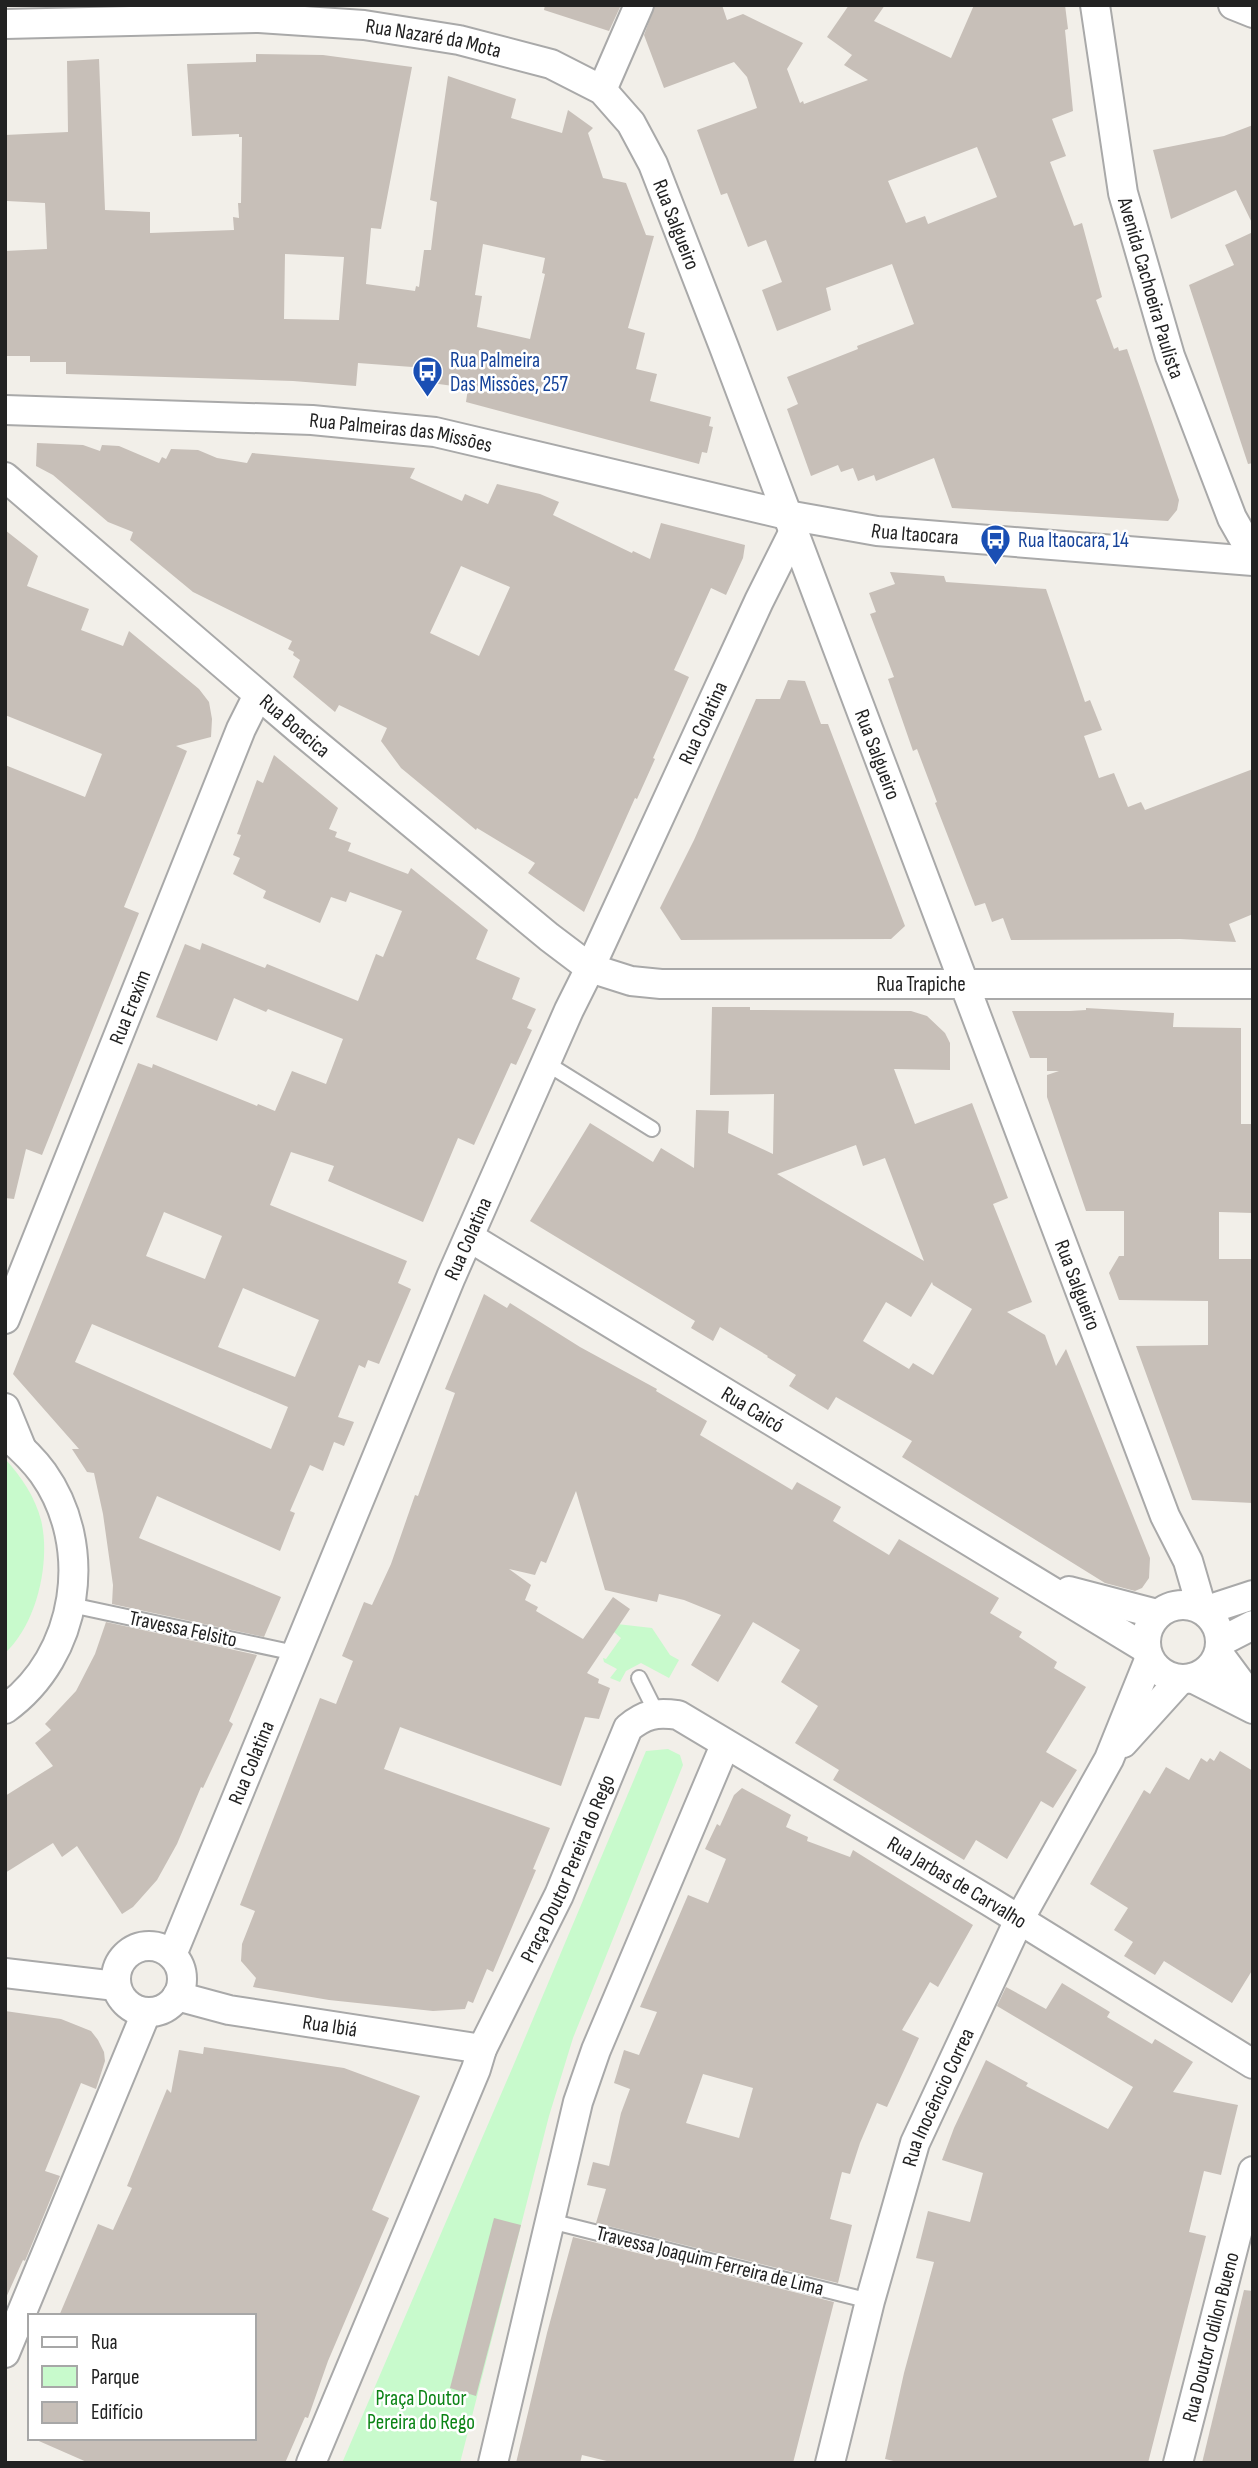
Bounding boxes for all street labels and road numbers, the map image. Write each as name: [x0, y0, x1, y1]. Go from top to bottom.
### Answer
street label: Rua Nazaré da Mota: [364, 13, 504, 63]
street label: Rua Salgueiro: [648, 176, 705, 273]
street label: Avenida Cachoeira Paulista: [1112, 194, 1190, 382]
street label: Rua Palmeiras das Missões: [308, 407, 495, 458]
street label: Rua Itaocara: [869, 518, 960, 550]
street label: Rua Colatina: [673, 678, 733, 768]
street label: Rua Boacica: [255, 689, 335, 763]
street label: Rua Salgueiro: [849, 706, 906, 803]
street label: Rua Erexim: [104, 966, 156, 1048]
street label: Rua Trapiche: [876, 972, 966, 997]
street label: Rua Colatina: [439, 1193, 497, 1284]
street label: Rua Salgueiro: [1049, 1236, 1106, 1334]
street label: Rua Caicó: [717, 1381, 789, 1438]
street label: Travessa Felsito: [127, 1605, 239, 1653]
street label: Rua Colatina: [223, 1717, 279, 1808]
street label: Praça Doutor Pereira do Rego: [515, 1771, 620, 1966]
street label: Rua Jarbas de Carvalho: [883, 1831, 1031, 1934]
street label: Rua Ibiá: [301, 2009, 359, 2042]
street label: Rua Inocêncio Correa: [896, 2024, 979, 2169]
street label: Travessa Joaquim Ferreira de Lima: [594, 2221, 826, 2301]
street label: Rua Doutor Odilon Bueno: [1177, 2250, 1244, 2425]

